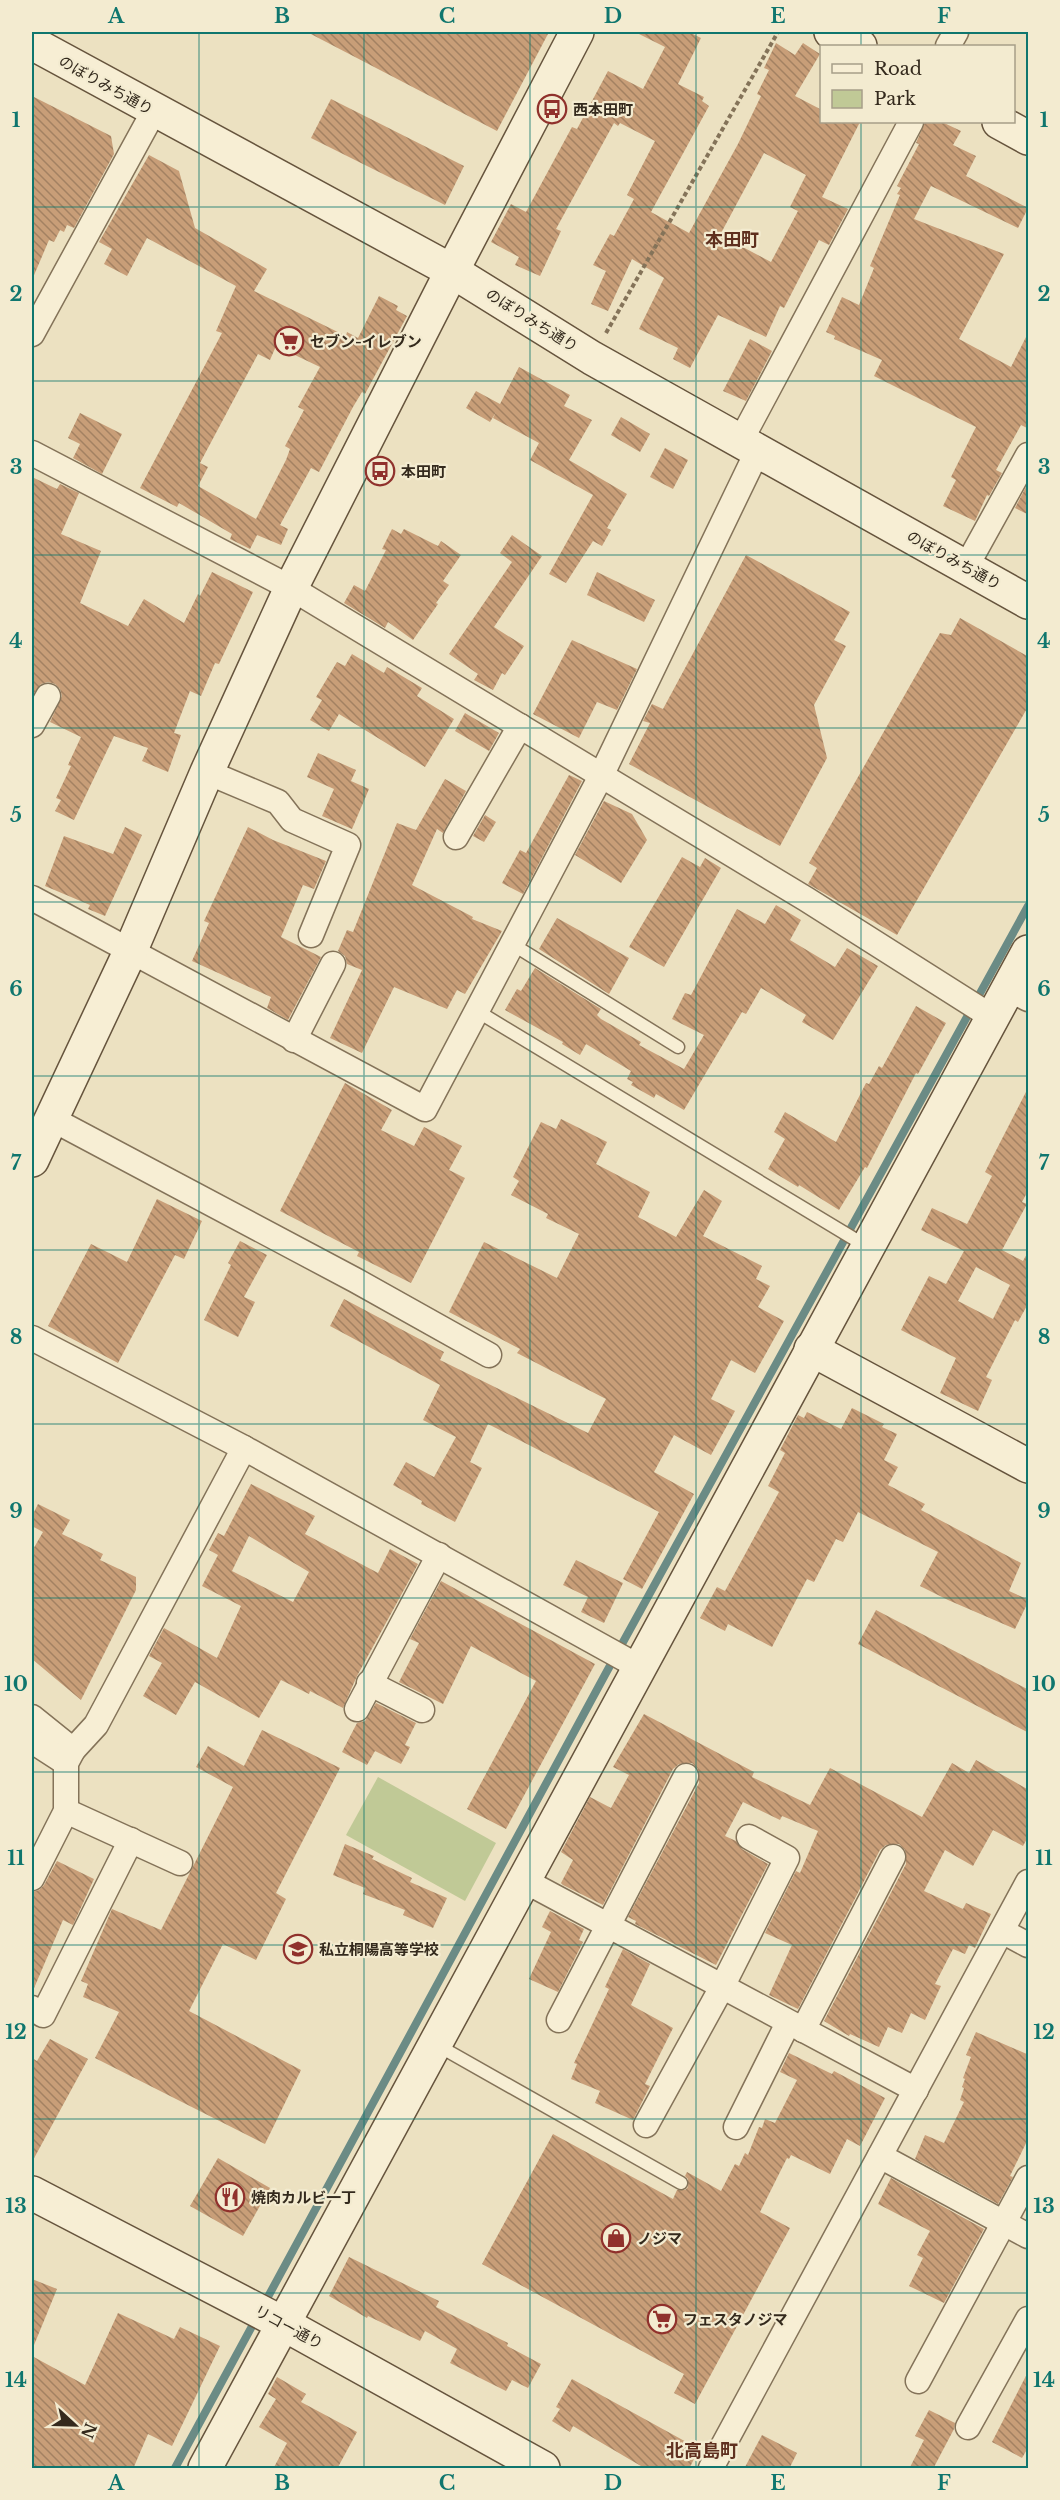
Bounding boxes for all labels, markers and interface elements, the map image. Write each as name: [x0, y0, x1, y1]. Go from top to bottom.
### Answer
text: A: [107, 4, 125, 28]
text: B: [274, 4, 290, 28]
text: C: [439, 4, 455, 28]
text: D: [604, 4, 622, 28]
text: E: [770, 4, 786, 28]
text: F: [937, 4, 951, 28]
legend: [820, 45, 1015, 123]
street label: のぼりみち通り: [55, 51, 157, 119]
text: Road: [874, 58, 922, 80]
text: Park: [874, 88, 916, 110]
bus stop icon: 西本田町: [536, 93, 568, 125]
place label: 西本田町: [573, 100, 633, 119]
text: 1: [12, 108, 21, 132]
text: 1: [1040, 108, 1049, 132]
district label: 本田町: [705, 229, 759, 251]
text: 2: [9, 282, 23, 306]
text: 2: [1037, 282, 1051, 306]
street label: のぼりみち通り: [482, 284, 582, 356]
supermarket icon: セブン-イレブン: [273, 325, 305, 357]
place label: セブン-イレブン: [310, 332, 422, 351]
text: 3: [10, 455, 22, 479]
bus stop icon: 本田町: [364, 455, 396, 487]
text: 3: [1038, 455, 1050, 479]
place label: 本田町: [401, 462, 446, 481]
street label: のぼりみち通り: [903, 526, 1005, 594]
text: 4: [9, 629, 23, 653]
text: 4: [1037, 629, 1051, 653]
text: 5: [10, 803, 22, 827]
text: 5: [1038, 803, 1050, 827]
text: 6: [9, 977, 23, 1001]
text: 6: [1037, 977, 1051, 1001]
text: 7: [11, 1151, 22, 1175]
text: 7: [1039, 1151, 1050, 1175]
text: 8: [10, 1325, 22, 1349]
text: 8: [1038, 1325, 1050, 1349]
text: 9: [9, 1499, 23, 1523]
text: 9: [1037, 1499, 1051, 1523]
text: 10: [4, 1672, 28, 1696]
text: 10: [1032, 1672, 1056, 1696]
text: 11: [7, 1846, 25, 1870]
text: 11: [1035, 1846, 1053, 1870]
school or university icon: 私立桐陽高等学校: [282, 1933, 314, 1965]
place label: 私立桐陽高等学校: [319, 1940, 439, 1959]
text: 12: [5, 2020, 27, 2044]
text: 12: [1033, 2020, 1055, 2044]
restaurant icon: 焼肉カルビ一丁: [214, 2181, 246, 2213]
place label: 焼肉カルビ一丁: [251, 2188, 356, 2207]
text: 13: [5, 2194, 27, 2218]
text: 13: [1033, 2194, 1055, 2218]
shop icon: ノジマ: [600, 2222, 632, 2254]
place label: ノジマ: [637, 2229, 682, 2248]
street label: リコー通り: [251, 2301, 327, 2353]
supermarket icon: フェスタノジマ: [646, 2303, 678, 2335]
place label: フェスタノジマ: [683, 2310, 788, 2329]
text: 14: [5, 2368, 27, 2392]
text: 14: [1033, 2368, 1055, 2392]
north arrow: [45, 2395, 105, 2455]
text: N: [77, 2420, 101, 2441]
district label: 北高島町: [666, 2440, 738, 2462]
text: A: [107, 2471, 125, 2495]
text: B: [274, 2471, 290, 2495]
text: C: [439, 2471, 455, 2495]
text: D: [604, 2471, 622, 2495]
text: E: [770, 2471, 786, 2495]
text: F: [937, 2471, 951, 2495]

